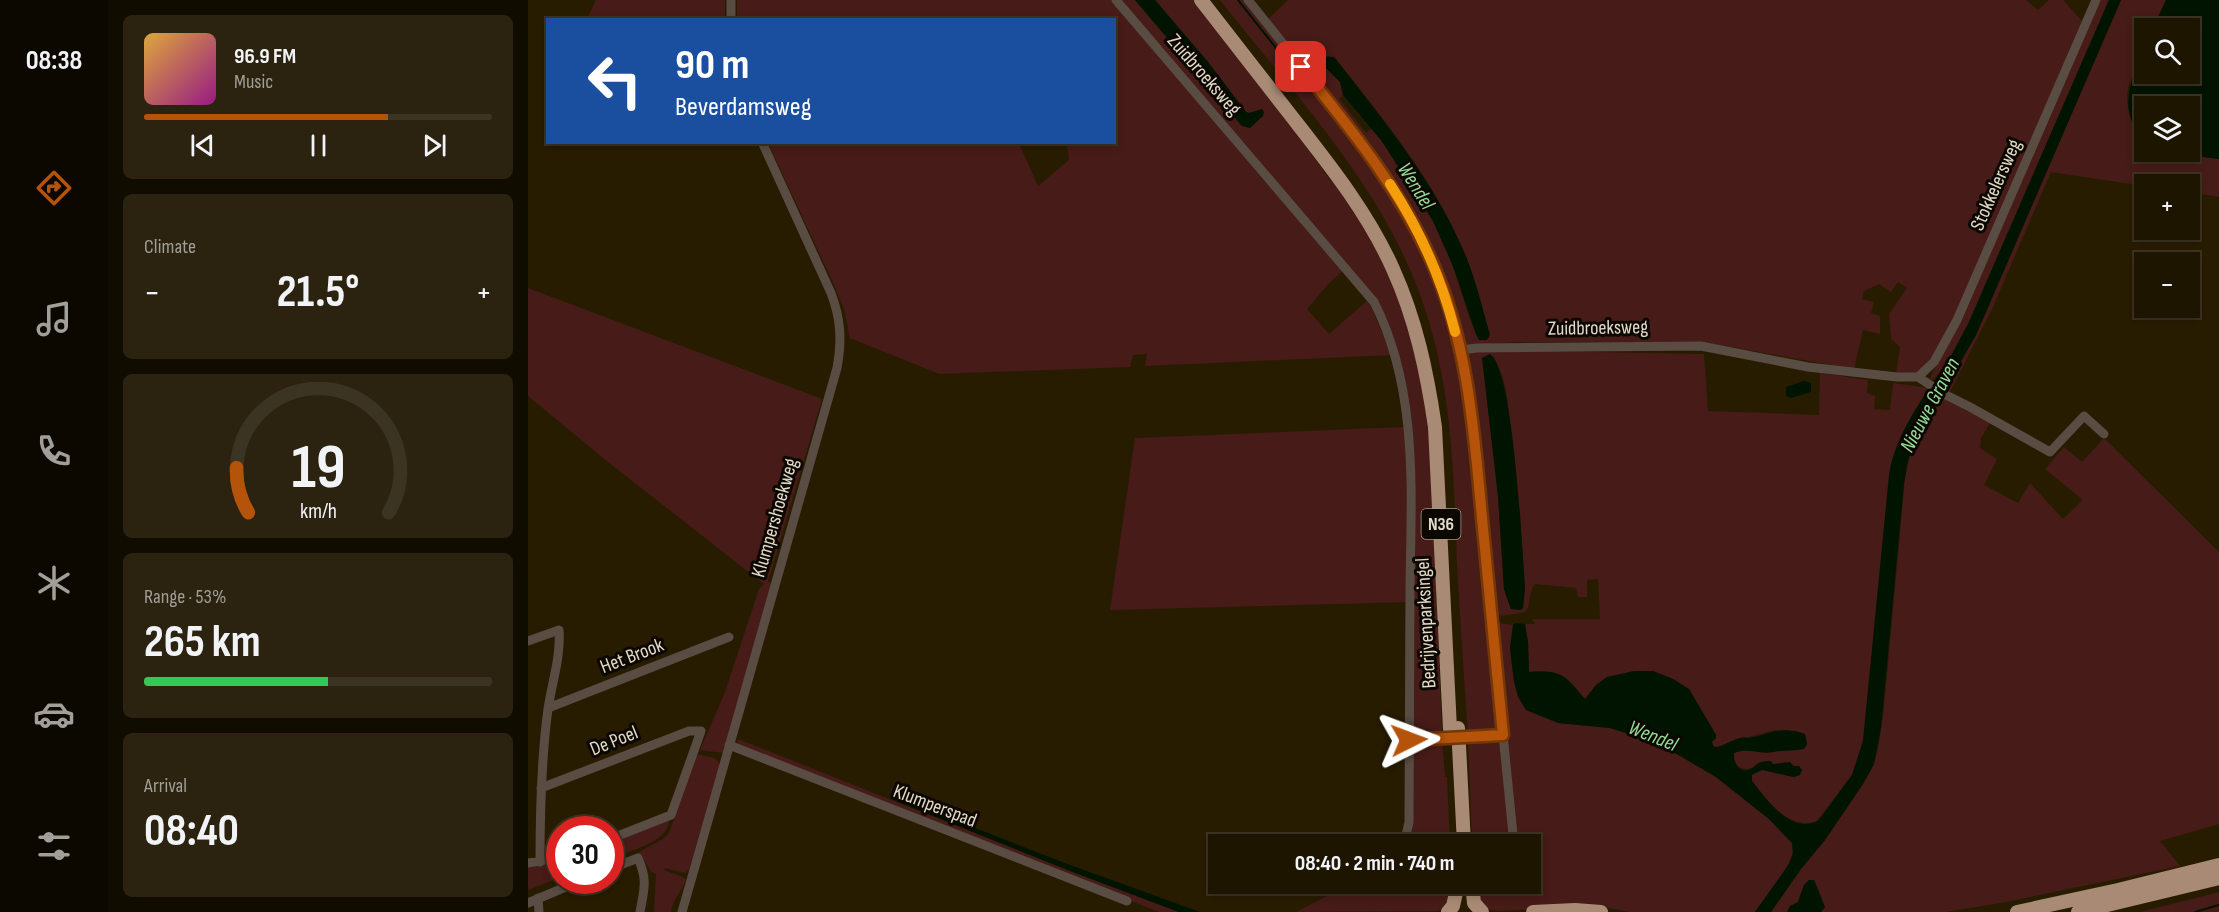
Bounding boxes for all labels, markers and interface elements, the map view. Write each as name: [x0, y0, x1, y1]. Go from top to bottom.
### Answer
map controls: [2134, 18, 2200, 318]
button: search: [2134, 18, 2200, 84]
street label: Zuidbroeksweg: [1162, 29, 1246, 121]
text: 90 m: [675, 40, 749, 91]
pin: [1275, 41, 1326, 92]
icon: left: [576, 42, 654, 120]
text: 96.9 FM: [234, 43, 296, 70]
text: 08:38: [26, 45, 82, 77]
icon: arrive: [1284, 50, 1317, 83]
text: Music: [234, 70, 273, 94]
text: Beverdamsweg: [675, 91, 811, 123]
button: layers: [2134, 96, 2200, 162]
icon: previous: [186, 129, 219, 162]
icon: pause: [302, 129, 335, 162]
icon: next: [418, 129, 451, 162]
street label: Stokkelersweg: [1965, 136, 2027, 234]
water label: Wendel: [1392, 158, 1441, 215]
icon: directions: [33, 167, 75, 209]
button: +: [2134, 174, 2200, 240]
text: Climate: [144, 235, 196, 259]
button: −: [2134, 252, 2200, 318]
text: 21.5°: [277, 265, 359, 320]
text: −: [144, 273, 160, 313]
text: +: [476, 273, 492, 313]
icon: music: [33, 298, 75, 340]
street label: Zuidbroeksweg: [1548, 315, 1648, 341]
water label: Nieuwe Graven: [1895, 353, 1965, 456]
icon: phone: [33, 430, 75, 472]
text: 19: [291, 431, 345, 506]
street label: Klumpershoekweg: [747, 456, 803, 580]
text: km/h: [299, 499, 337, 524]
road number: N36: [1422, 509, 1460, 539]
street label: Bedrijvenparksingel: [1411, 557, 1441, 689]
icon: climate: [33, 562, 75, 604]
text: Range · 53%: [144, 585, 226, 609]
text: 265 km: [144, 615, 261, 670]
street label: Het Brook: [597, 633, 667, 679]
icon: car: [33, 693, 75, 735]
position arrow: [1377, 708, 1441, 772]
water label: Wendel: [1625, 715, 1682, 758]
street label: De Poel: [587, 721, 641, 761]
text: Arrival: [144, 774, 187, 798]
street label: Klumperspad: [890, 779, 980, 833]
text: 08:40: [144, 804, 239, 859]
speed limit sign: 30: [546, 816, 624, 894]
icon: filters: [33, 825, 75, 867]
text: 08:40 · 2 min · 740 m: [1295, 850, 1454, 877]

